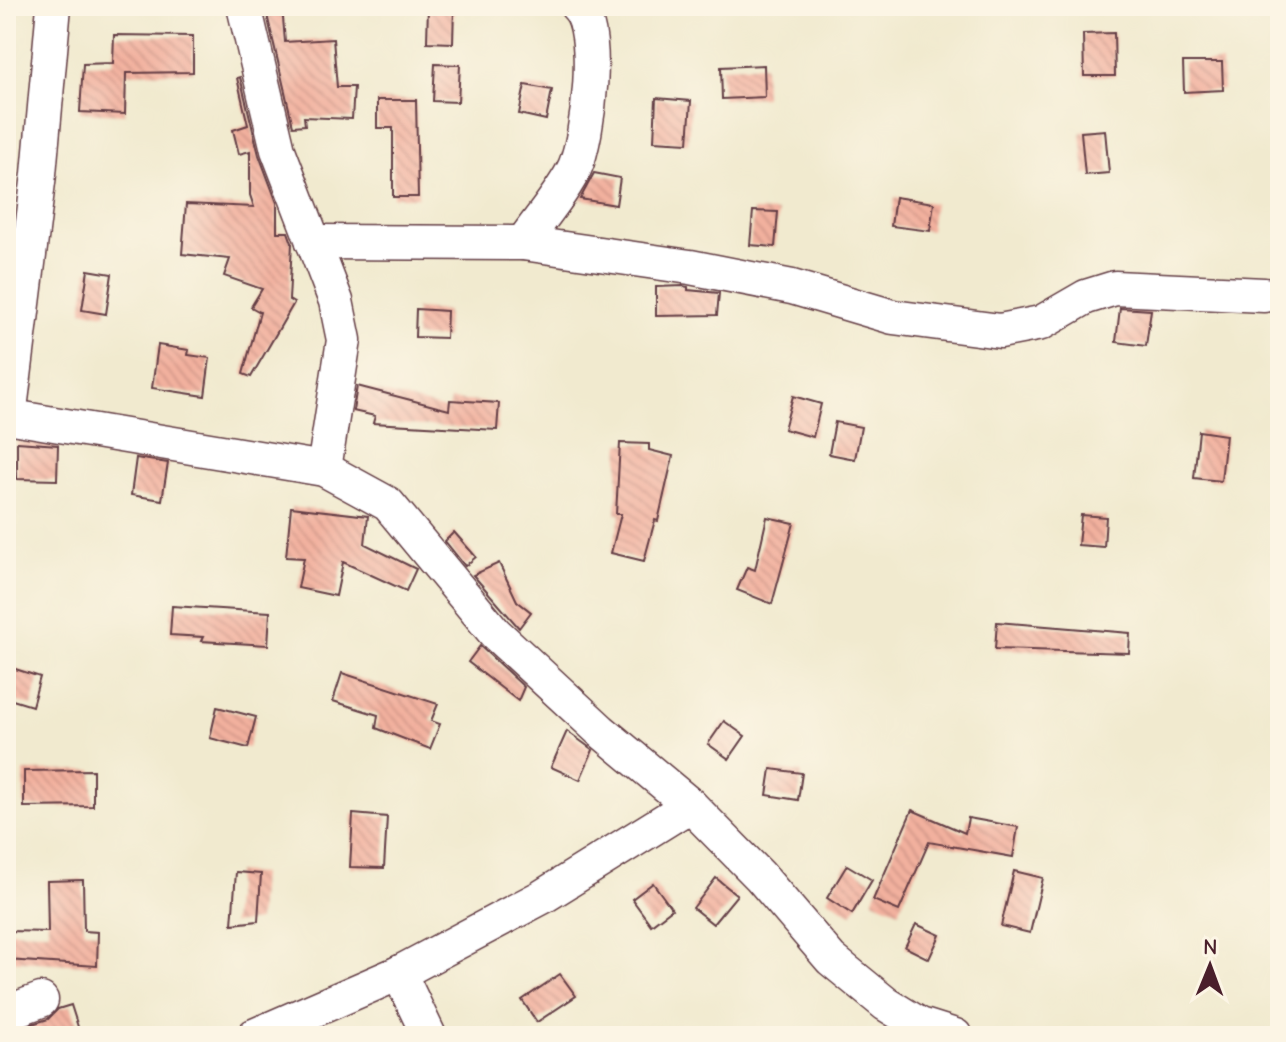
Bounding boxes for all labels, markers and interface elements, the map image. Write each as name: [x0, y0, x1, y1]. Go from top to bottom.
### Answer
north arrow: [1170, 926, 1250, 1006]
text: N: [1203, 934, 1218, 960]

